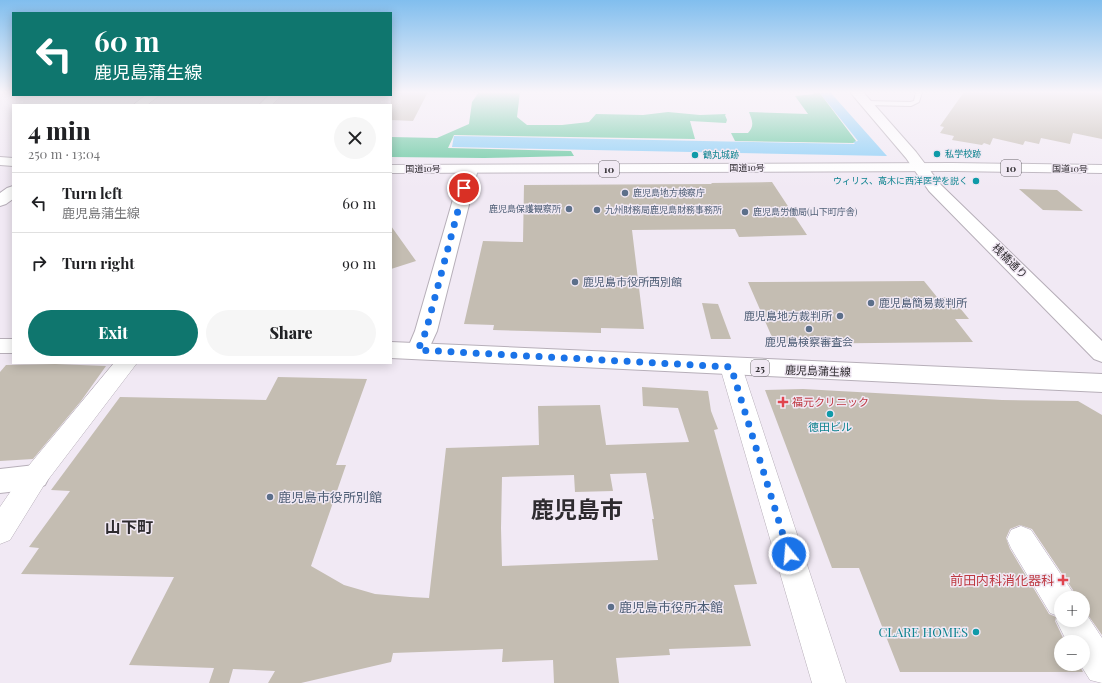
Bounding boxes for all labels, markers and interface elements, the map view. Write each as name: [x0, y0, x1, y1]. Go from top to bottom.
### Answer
text: 60 m: [94, 22, 160, 59]
icon: left: [28, 28, 80, 80]
text: 鹿児島蒲生線: [94, 60, 202, 84]
text: 4 min: [28, 114, 91, 146]
button: close: [334, 117, 376, 159]
text: 250 m · 13:04: [28, 145, 100, 162]
place label: 私学校跡: [945, 147, 981, 159]
place label: 鶴丸城跡: [703, 148, 739, 160]
marker: 私学校跡: [932, 149, 942, 159]
marker: 鶴丸城跡: [690, 150, 700, 160]
road number: 10: [1001, 160, 1021, 176]
road number: 10: [599, 161, 619, 177]
street label: 国道10号: [729, 161, 765, 173]
street label: 国道10号: [405, 162, 441, 174]
street label: 国道10号: [1052, 162, 1088, 174]
pin: [447, 171, 481, 205]
place label: ウィリス、高木に西洋医学を説く: [833, 174, 968, 186]
marker: ウィリス、高木に西洋医学を説く: [971, 176, 981, 186]
icon: arrive: [453, 177, 475, 199]
text: Turn left: [62, 183, 123, 203]
place label: 鹿児島地方検察庁: [633, 186, 705, 198]
marker: 鹿児島地方検察庁: [620, 188, 630, 198]
icon: left: [28, 192, 50, 214]
text: 60 m: [342, 193, 376, 213]
place label: 鹿児島保護観察所: [489, 202, 561, 214]
place label: 九州財務局鹿児島財務事務所: [605, 203, 722, 215]
text: 鹿児島蒲生線: [62, 204, 140, 221]
marker: 鹿児島保護観察所: [564, 204, 574, 214]
marker: 九州財務局鹿児島財務事務所: [592, 205, 602, 215]
place label: 鹿児島労働局(山下町庁舎): [753, 205, 858, 217]
marker: 鹿児島労働局(山下町庁舎): [740, 207, 750, 217]
street label: 桟橋通り: [989, 240, 1031, 282]
icon: right: [28, 252, 50, 274]
text: Turn right: [62, 253, 135, 273]
text: 90 m: [342, 253, 376, 273]
place label: 鹿児島市役所西別館: [583, 274, 682, 289]
marker: 鹿児島市役所西別館: [570, 277, 580, 287]
place label: 鹿児島簡易裁判所: [879, 295, 968, 310]
marker: 鹿児島簡易裁判所: [866, 298, 876, 308]
place label: 鹿児島地方裁判所: [744, 308, 833, 323]
button: Exit: [28, 310, 198, 356]
button: Share: [206, 310, 376, 356]
marker: 鹿児島地方裁判所: [835, 311, 845, 321]
marker: 鹿児島検察審査会: [804, 324, 814, 334]
place label: 鹿児島検察審査会: [765, 334, 853, 349]
road number: 25: [751, 360, 769, 376]
street label: 鹿児島蒲生線: [785, 362, 851, 379]
place label: 福元クリニック: [792, 394, 869, 409]
marker: 福元クリニック: [777, 396, 789, 408]
marker: 徳田ビル: [825, 409, 835, 419]
place label: 徳田ビル: [808, 419, 852, 434]
place label: 鹿児島市役所別館: [278, 488, 382, 505]
marker: 鹿児島市役所別館: [265, 492, 275, 502]
district label: 鹿児島市: [531, 493, 623, 524]
district label: 山下町: [105, 516, 153, 537]
position arrow: [768, 533, 810, 575]
place label: 前田内科消化器科: [950, 571, 1054, 588]
marker: 前田内科消化器科: [1057, 574, 1069, 586]
map controls: [1054, 591, 1090, 671]
button: +: [1054, 591, 1090, 627]
place label: 鹿児島市役所本館: [619, 598, 723, 615]
marker: 鹿児島市役所本館: [606, 602, 616, 612]
place label: CLARE HOMES: [878, 623, 968, 640]
marker: CLARE HOMES: [971, 627, 981, 637]
button: −: [1054, 635, 1090, 671]

